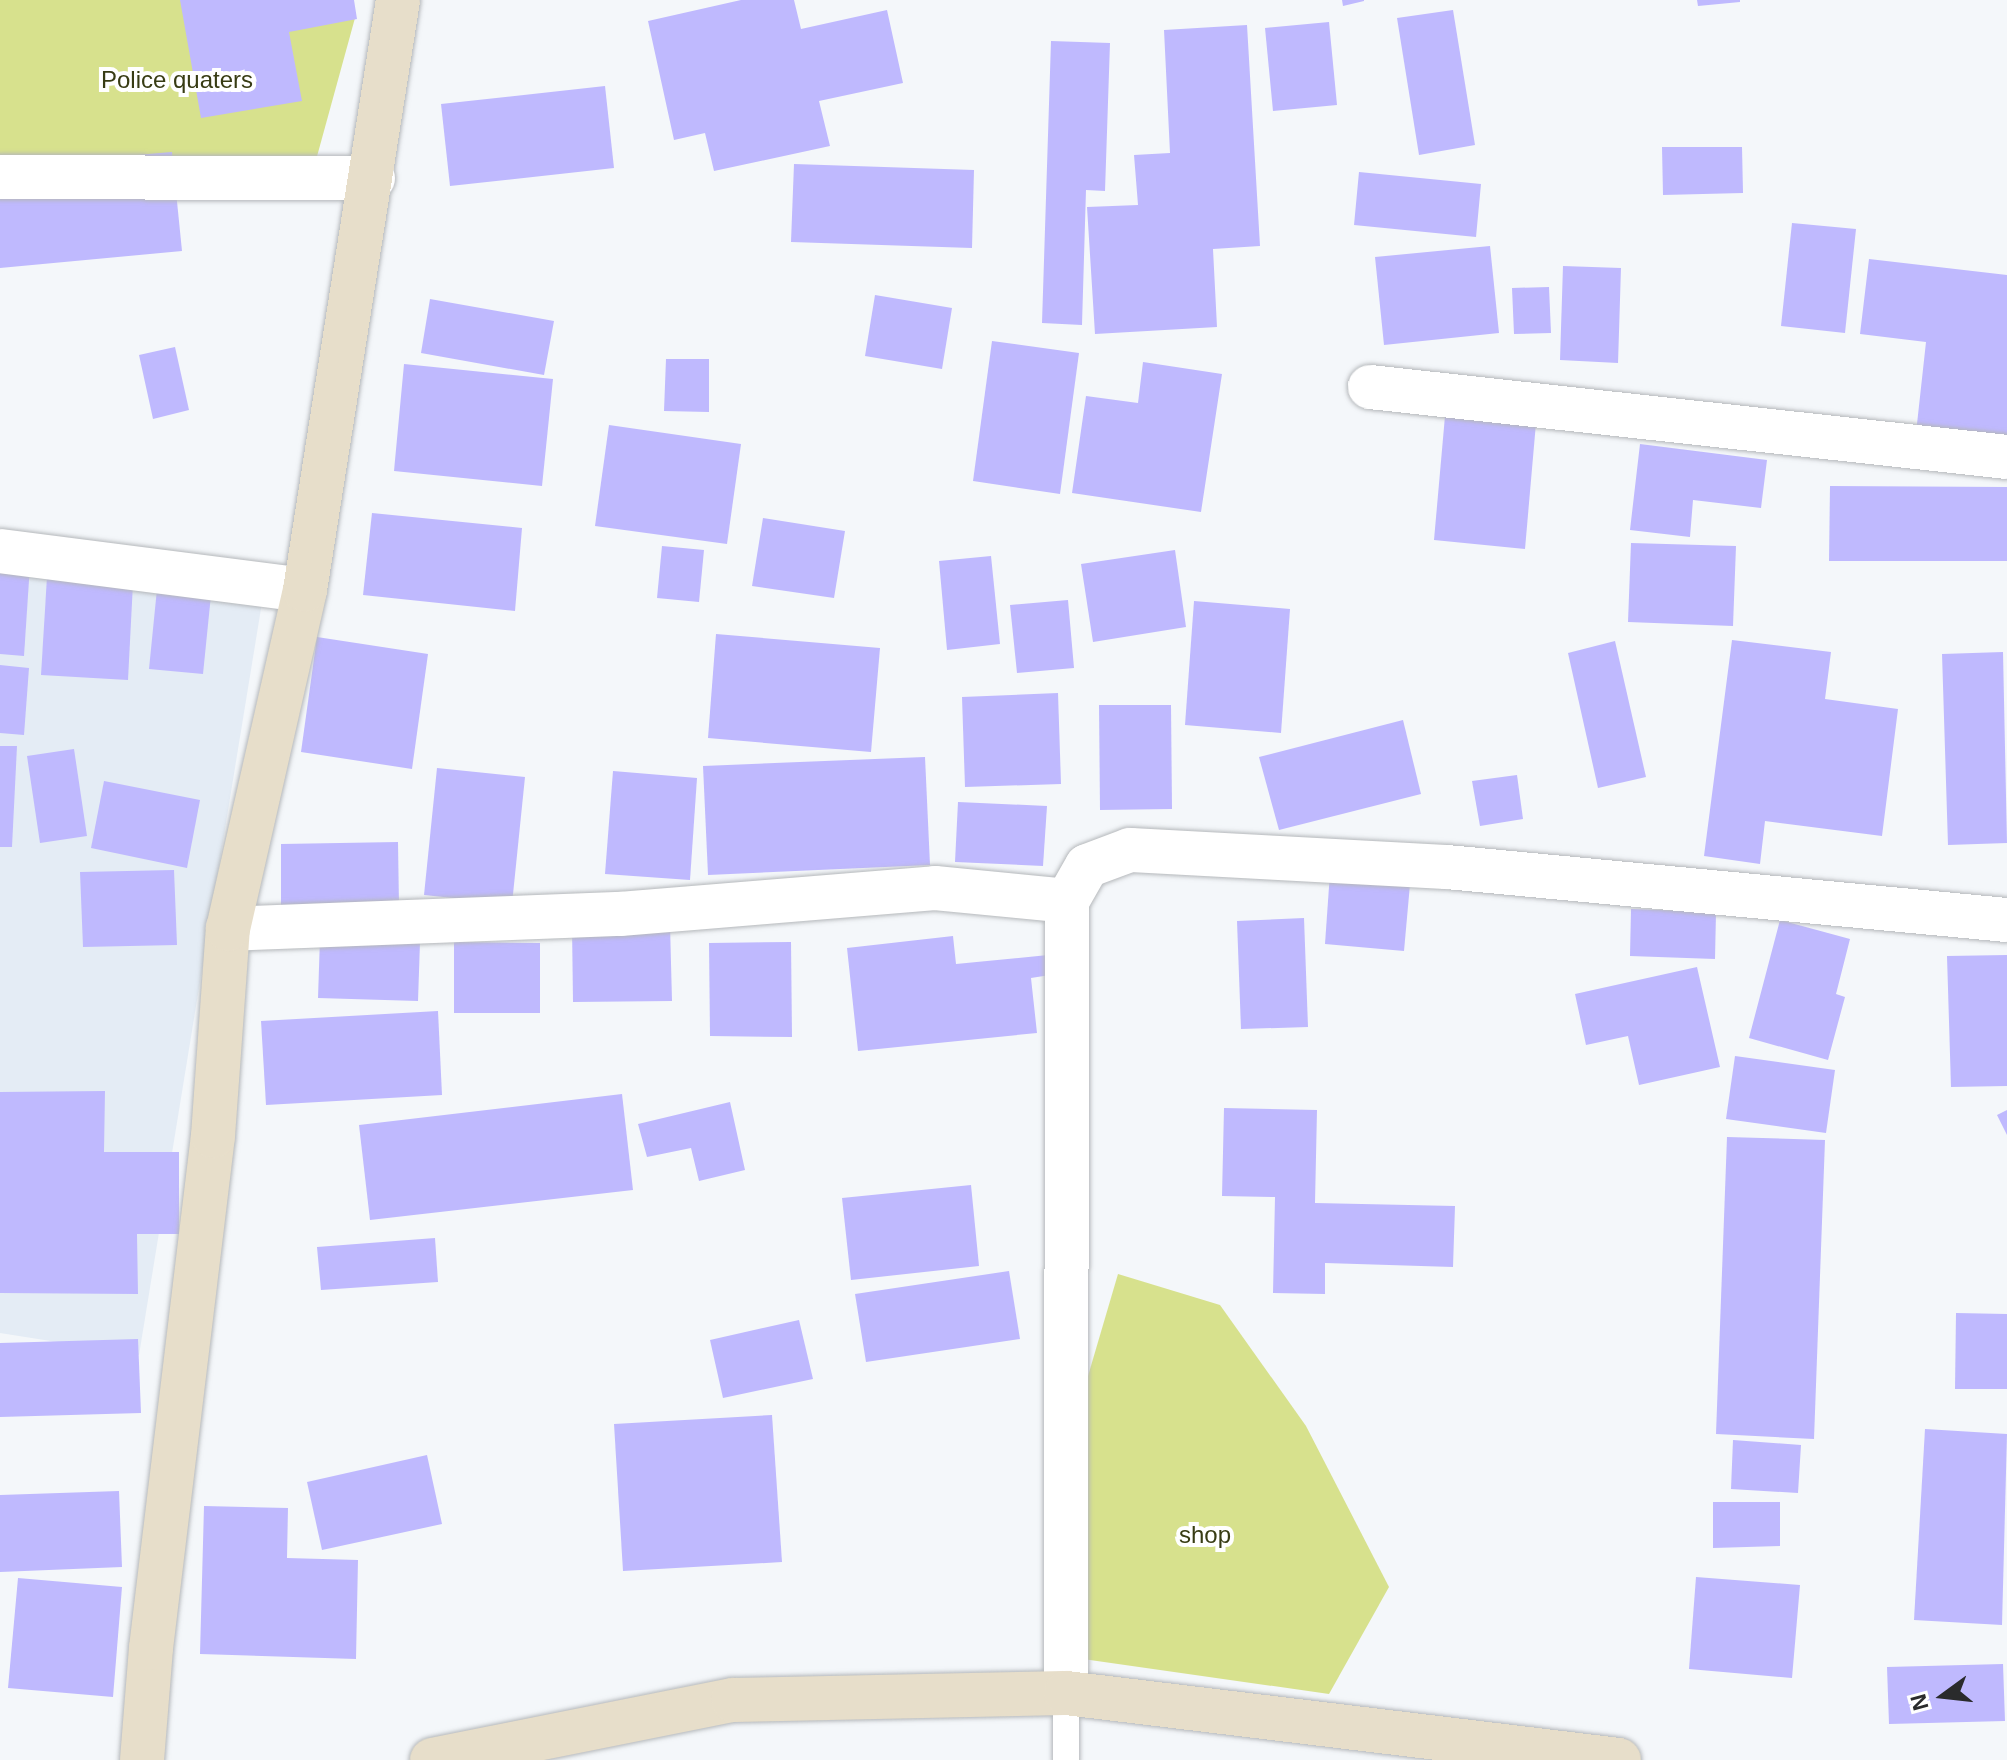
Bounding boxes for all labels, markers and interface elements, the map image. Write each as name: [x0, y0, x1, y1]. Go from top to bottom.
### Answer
park label: Police quaters: [101, 66, 253, 94]
park label: shop: [1179, 1521, 1231, 1549]
north arrow: [1903, 1656, 1983, 1736]
text: N: [1905, 1691, 1933, 1713]

